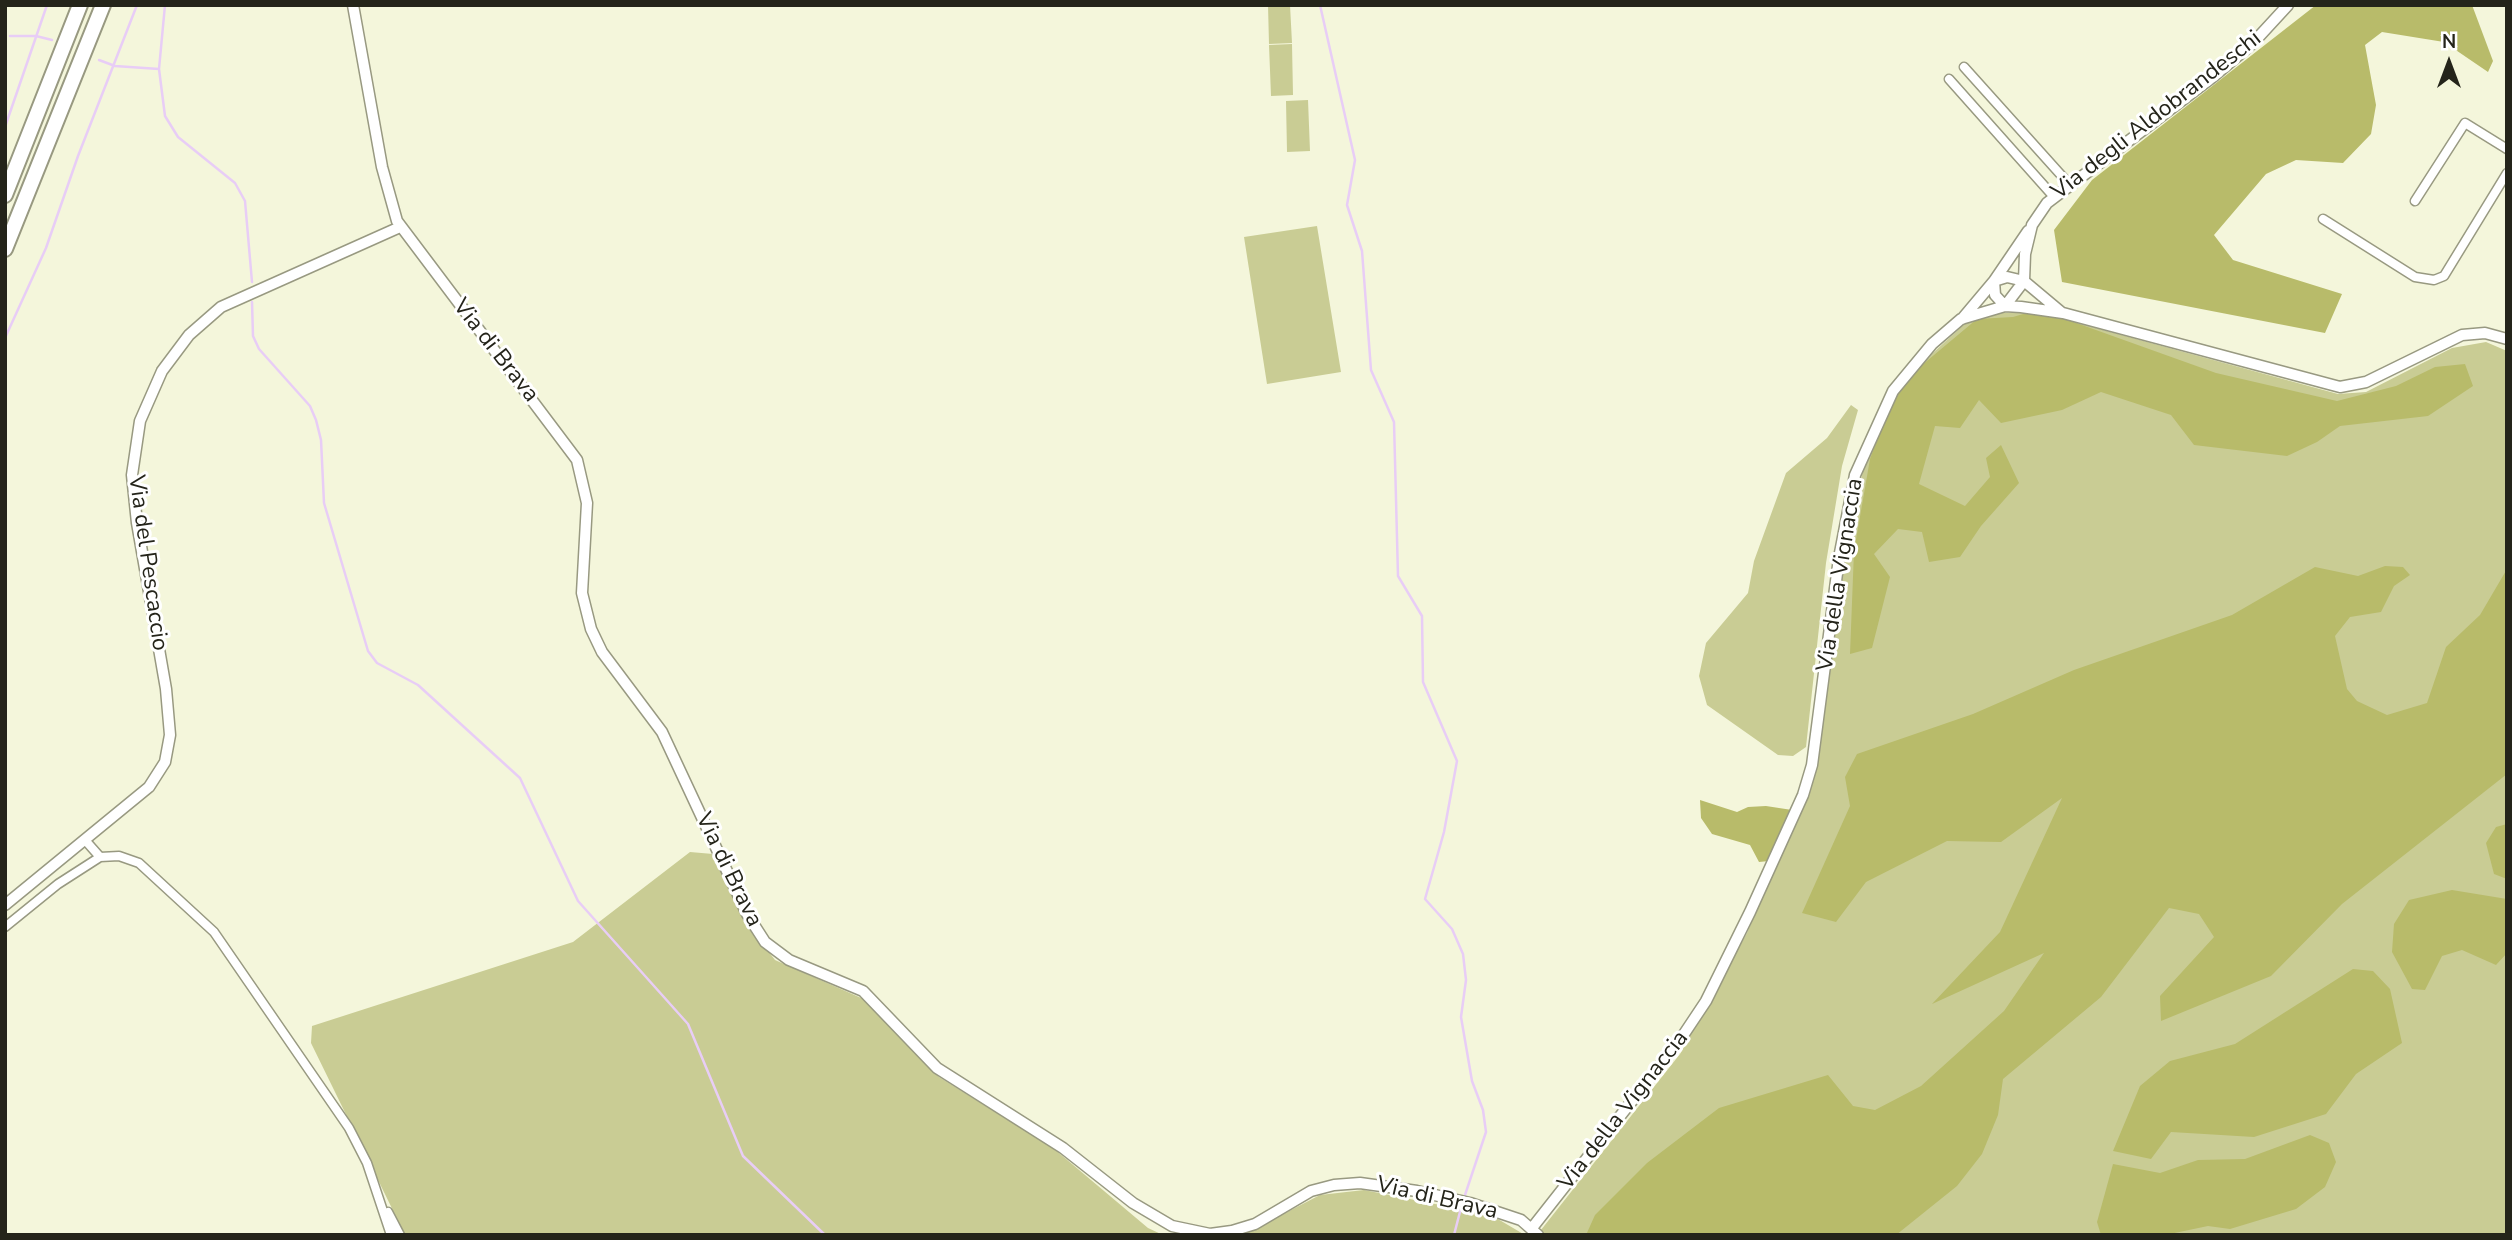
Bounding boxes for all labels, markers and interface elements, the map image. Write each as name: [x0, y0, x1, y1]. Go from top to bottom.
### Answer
street label: Via degli Aldobrandeschi: [2047, 26, 2267, 206]
north arrow: [2414, 28, 2484, 98]
text: N: [2442, 29, 2456, 55]
street label: Via di Brava: [446, 294, 544, 408]
street label: Via del Pescaccio: [121, 473, 173, 653]
street label: Via della Vignaccia: [1812, 476, 1870, 674]
street label: Via di Brava: [689, 808, 767, 932]
street label: Via della Vignaccia: [1553, 1026, 1695, 1196]
street label: Via di Brava: [1374, 1172, 1500, 1226]

